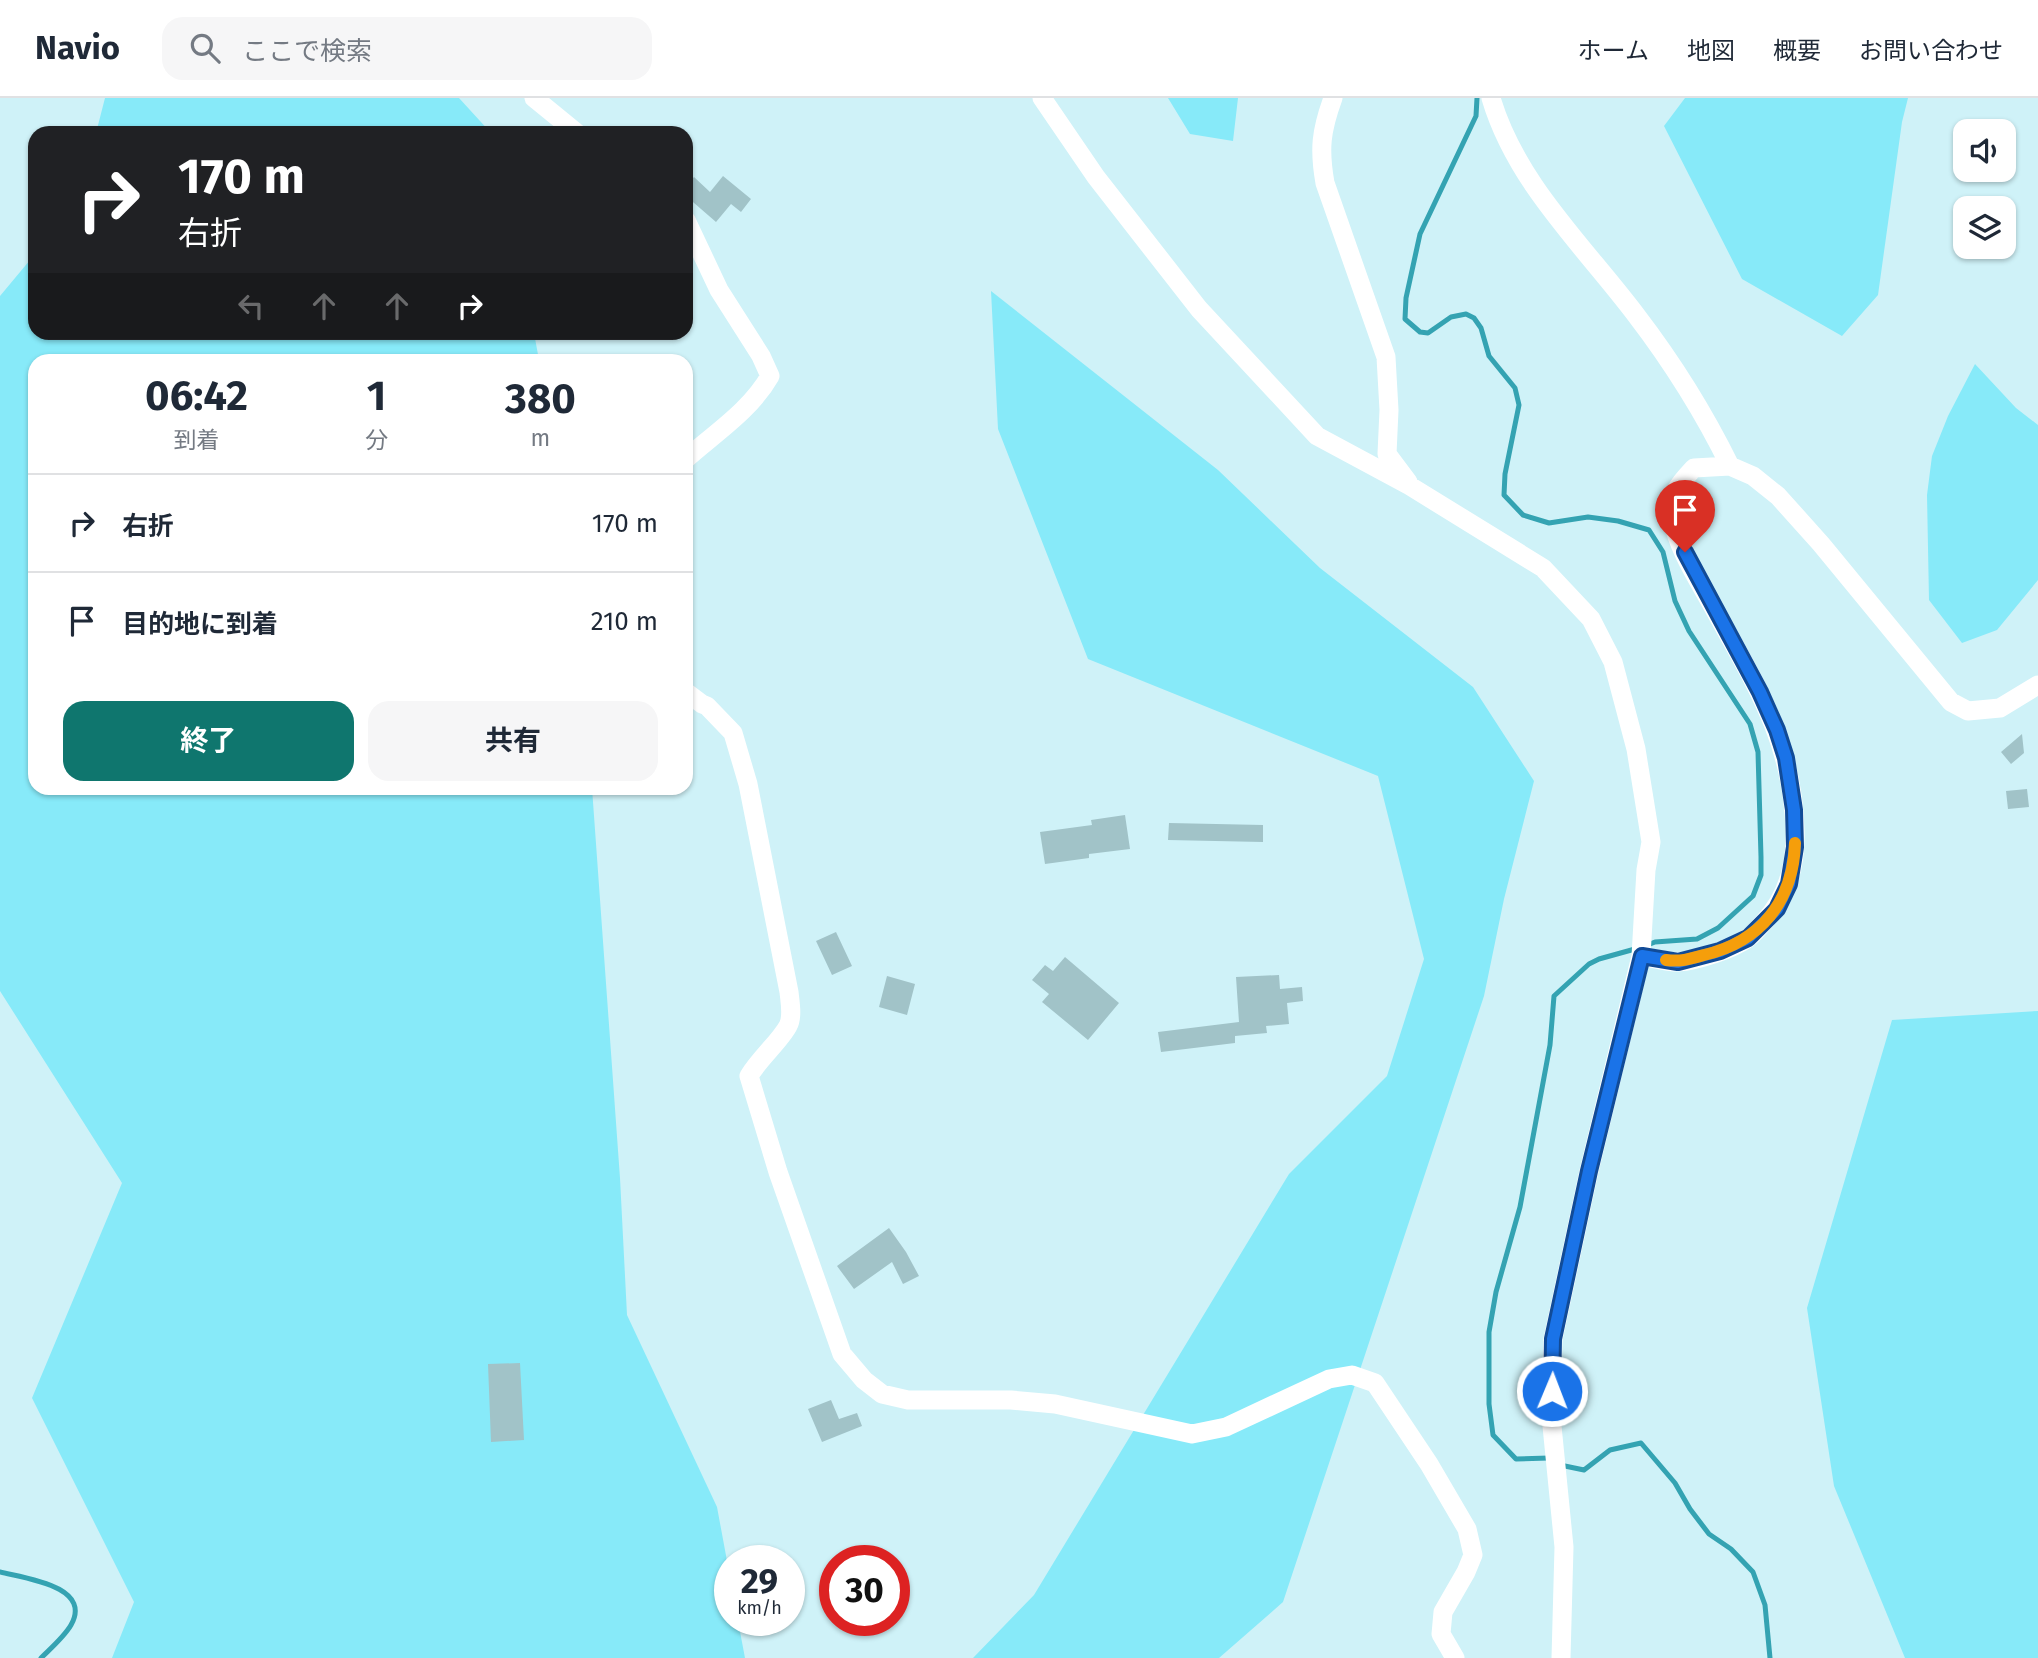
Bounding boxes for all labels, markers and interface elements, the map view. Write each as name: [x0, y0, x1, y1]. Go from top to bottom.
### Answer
search box: [162, 17, 652, 80]
text: Navio: [35, 28, 120, 68]
icon: search: [186, 29, 224, 67]
text: ここで検索: [242, 36, 372, 67]
text: ホーム: [1578, 37, 1649, 65]
text: 地図: [1687, 37, 1735, 65]
text: 概要: [1773, 37, 1821, 65]
text: お問い合わせ: [1859, 37, 2003, 65]
map controls: [1953, 119, 2016, 259]
button: sound: [1953, 119, 2016, 182]
text: 170 m: [178, 147, 305, 206]
icon: right: [63, 154, 154, 245]
button: layers: [1953, 196, 2016, 259]
text: 右折: [178, 214, 242, 252]
icon: left: [232, 287, 270, 325]
icon: ahead: [305, 287, 343, 325]
icon: ahead: [378, 287, 416, 325]
icon: right: [451, 287, 489, 325]
text: 06:42: [145, 371, 248, 421]
text: 1: [367, 371, 386, 421]
text: 380: [505, 374, 576, 424]
text: m: [531, 424, 550, 452]
text: 到着: [173, 426, 219, 454]
text: 分: [365, 426, 388, 454]
pin: [1655, 480, 1715, 552]
icon: arrive: [1666, 491, 1704, 529]
icon: right: [63, 504, 101, 542]
text: 170 m: [592, 508, 658, 539]
text: 右折: [122, 511, 174, 542]
icon: arrive: [63, 602, 101, 640]
text: 210 m: [591, 606, 658, 637]
text: 目的地に到着: [122, 609, 278, 640]
button: 終了: [63, 701, 354, 781]
button: 共有: [368, 701, 658, 781]
position arrow: [1515, 1354, 1589, 1428]
speed limit sign: 30: [819, 1545, 910, 1636]
text: 29: [741, 1560, 778, 1602]
text: km/h: [737, 1597, 782, 1619]

